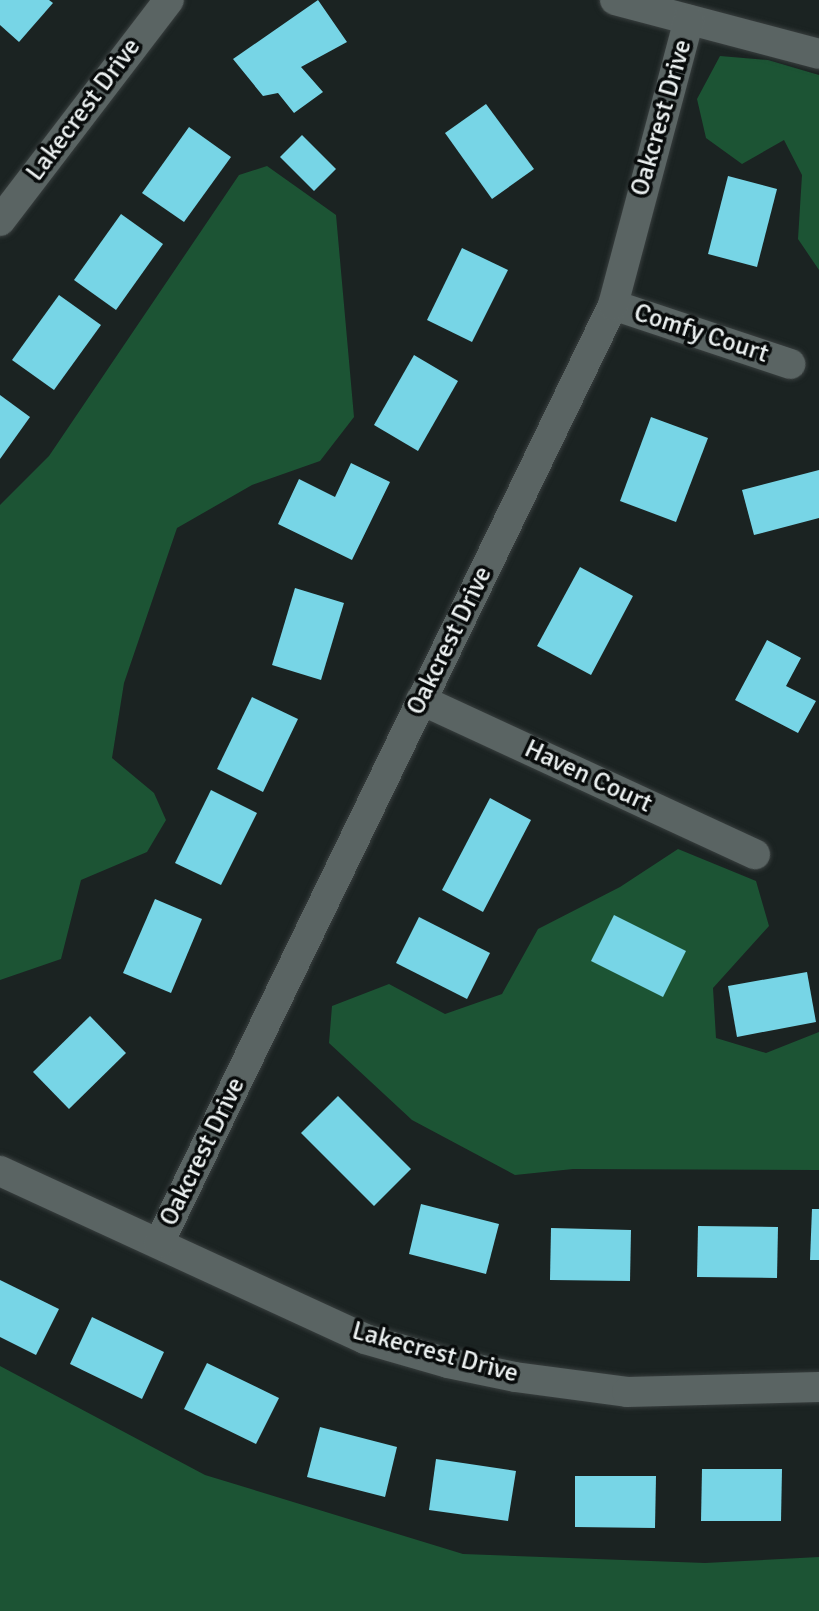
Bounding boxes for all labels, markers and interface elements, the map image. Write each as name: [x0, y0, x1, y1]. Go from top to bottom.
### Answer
street label: Lakecrest Drive: [20, 32, 148, 188]
street label: Oakcrest Drive: [625, 36, 699, 200]
street label: Comfy Court: [630, 298, 772, 370]
street label: Oakcrest Drive: [401, 562, 499, 720]
street label: Haven Court: [519, 734, 657, 820]
street label: Oakcrest Drive: [154, 1073, 252, 1231]
street label: Lakecrest Drive: [349, 1316, 521, 1390]

